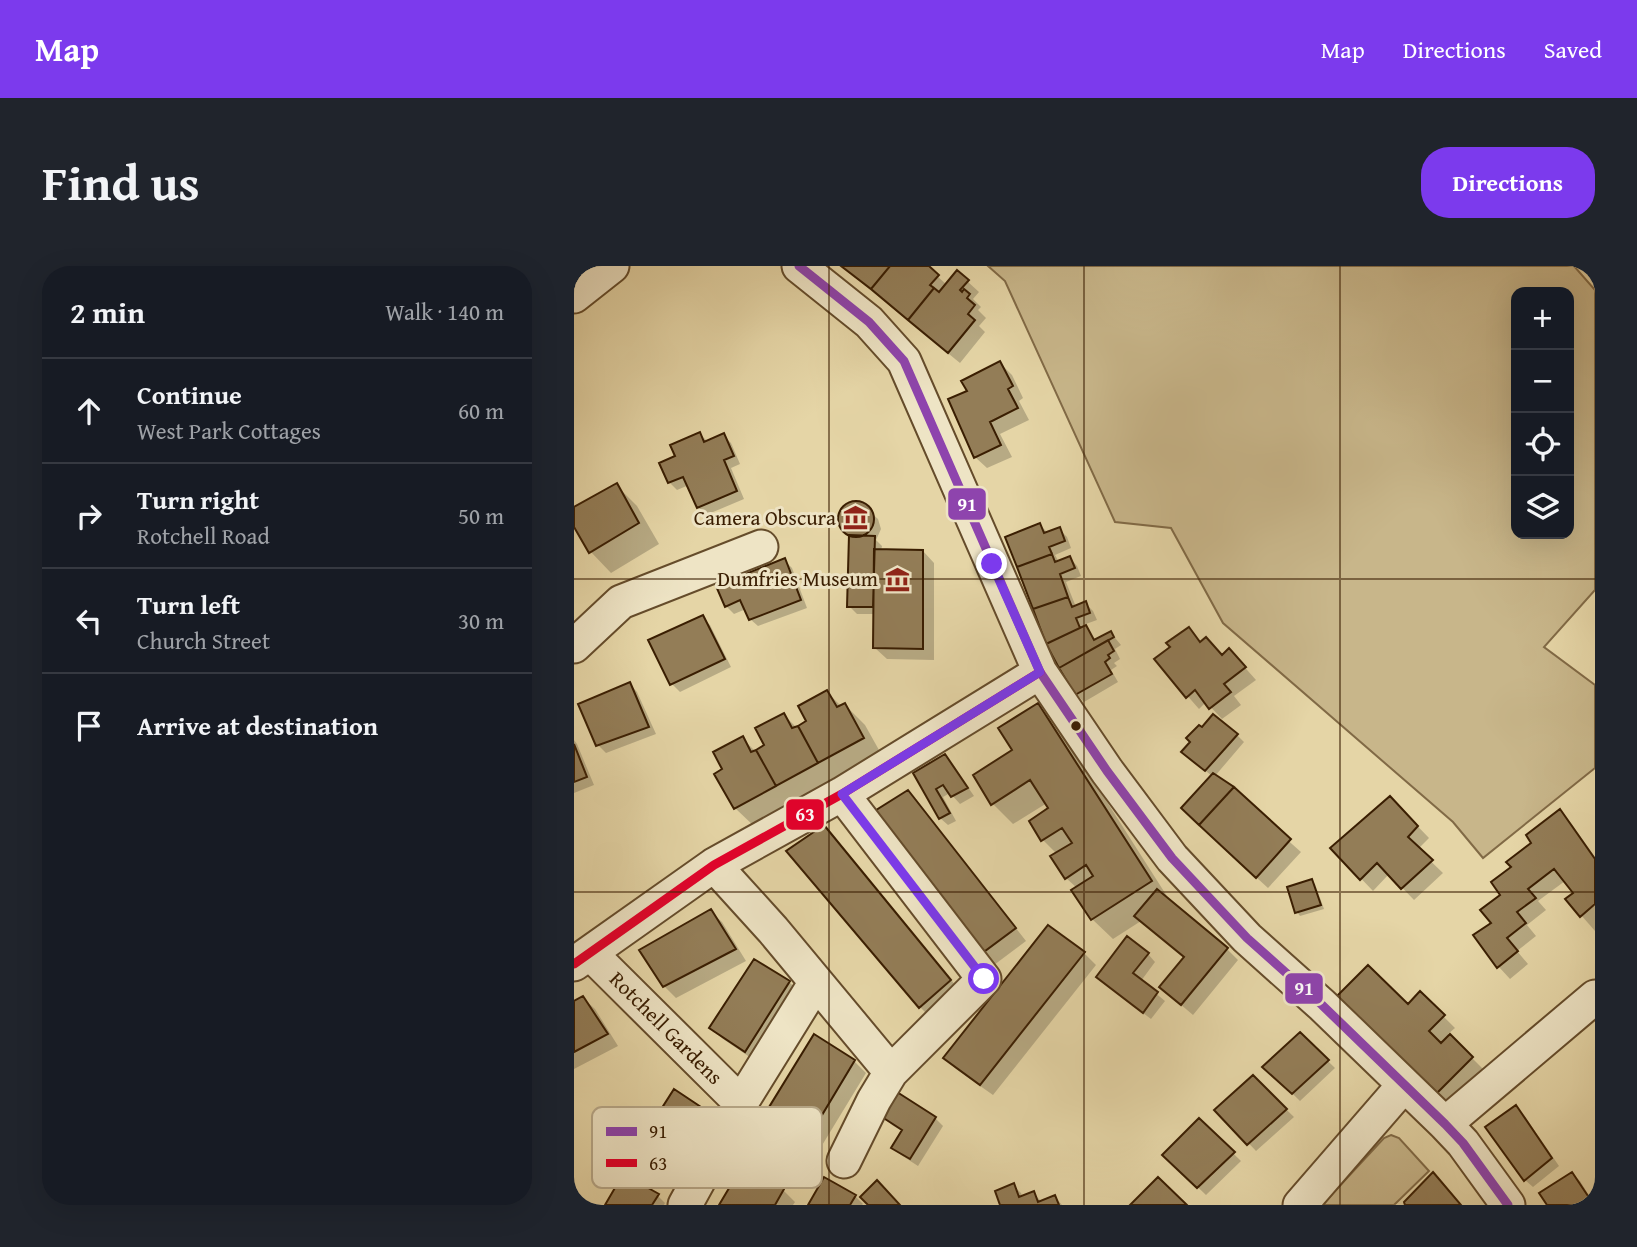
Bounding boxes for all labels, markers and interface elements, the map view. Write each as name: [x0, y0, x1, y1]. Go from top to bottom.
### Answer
text: Map: [35, 25, 99, 73]
text: Map: [1321, 32, 1365, 67]
text: Directions: [1403, 32, 1506, 67]
text: Saved: [1544, 32, 1602, 67]
text: Find us: [42, 146, 200, 218]
button: Directions: [1421, 147, 1595, 218]
map controls: [1511, 287, 1574, 539]
button: +: [1511, 287, 1574, 350]
text: 2 min: [70, 290, 145, 334]
text: Walk · 140 m: [385, 295, 504, 328]
button: −: [1511, 350, 1574, 413]
text: Continue: [137, 375, 242, 414]
icon: ahead: [70, 392, 108, 430]
text: 60 m: [458, 394, 504, 427]
button: locate: [1511, 413, 1574, 476]
text: West Park Cottages: [137, 414, 321, 447]
button: layers: [1511, 476, 1574, 539]
text: Turn right: [137, 480, 259, 519]
line badge: 91: [947, 487, 987, 521]
text: 91: [957, 490, 977, 518]
icon: right: [70, 497, 108, 535]
text: 50 m: [458, 499, 504, 532]
place label: Camera Obscura: [694, 502, 836, 533]
museum icon: Camera Obscura: [842, 504, 870, 532]
text: Rotchell Road: [137, 519, 270, 552]
route end: [976, 548, 1007, 579]
place label: Dumfries Museum: [717, 563, 878, 594]
museum icon: Dumfries Museum: [884, 565, 912, 593]
text: Turn left: [137, 585, 240, 624]
icon: left: [70, 602, 108, 640]
text: 30 m: [458, 604, 504, 637]
text: Church Street: [137, 624, 270, 657]
text: Arrive at destination: [137, 706, 378, 745]
icon: arrive: [70, 707, 108, 745]
unlabelled marker: [1069, 719, 1083, 733]
line badge: 63: [785, 798, 825, 831]
text: 63: [795, 800, 815, 828]
route start: [968, 963, 999, 994]
street label: Rotchell Gardens: [603, 964, 730, 1091]
line badge: 91: [1284, 972, 1324, 1005]
text: 91: [1294, 974, 1314, 1002]
legend: [592, 1107, 822, 1188]
text: 91: [649, 1117, 667, 1145]
text: 63: [649, 1149, 667, 1177]

